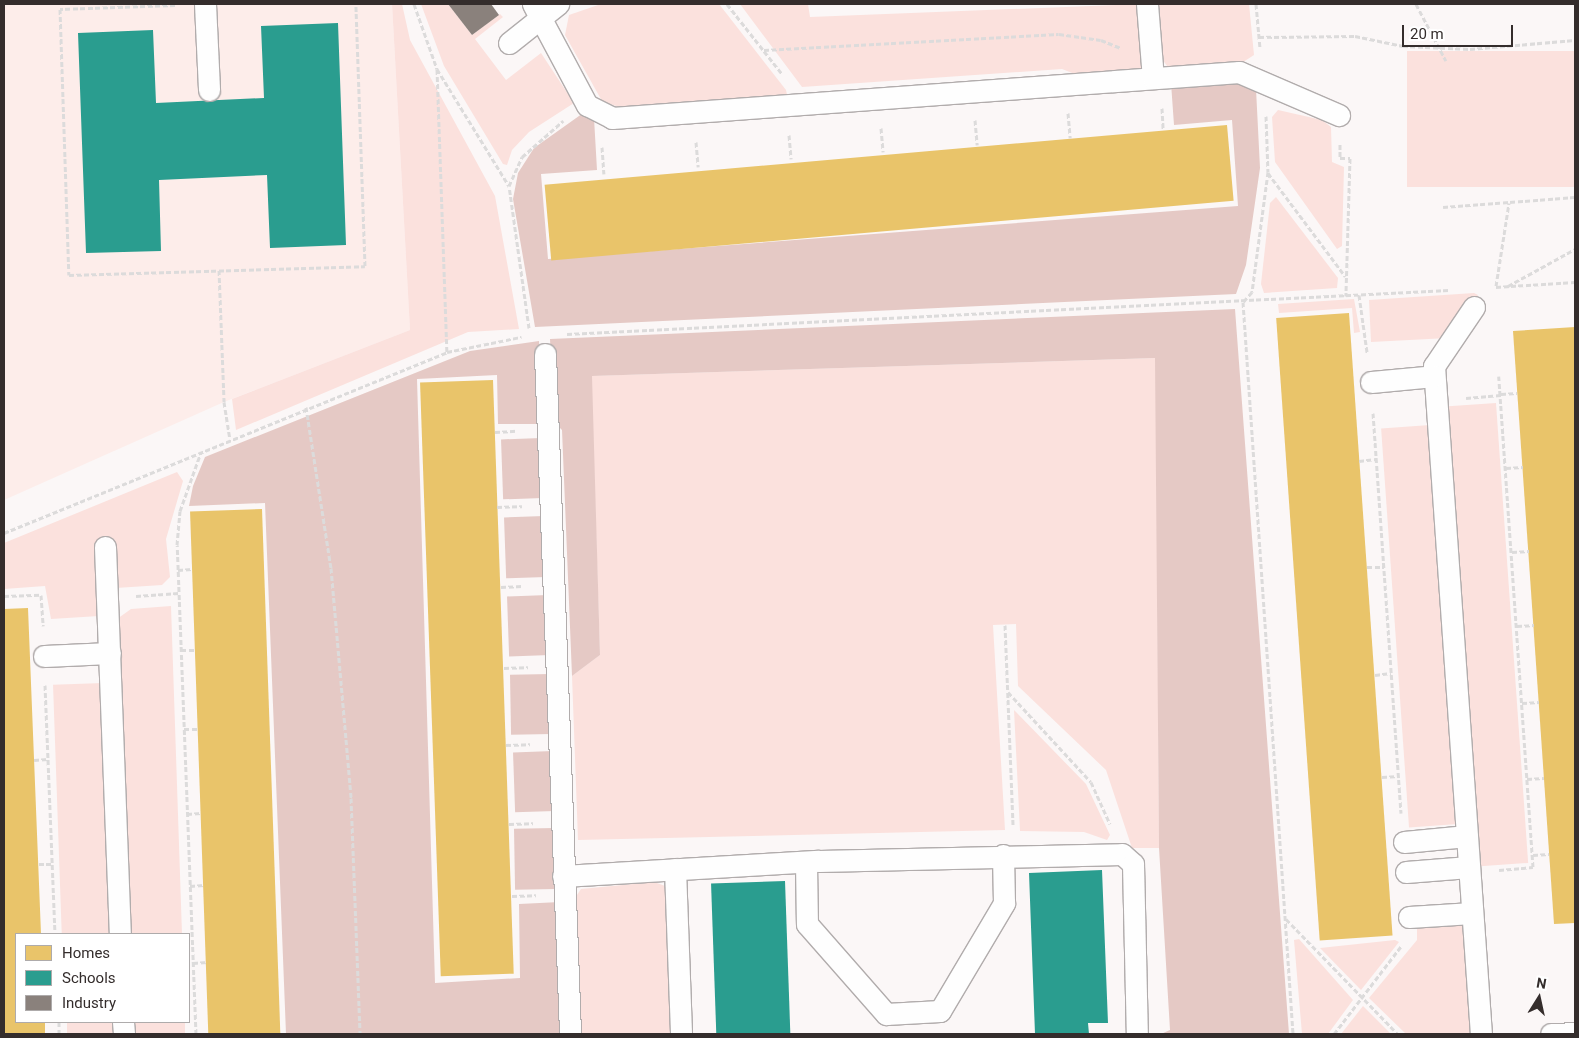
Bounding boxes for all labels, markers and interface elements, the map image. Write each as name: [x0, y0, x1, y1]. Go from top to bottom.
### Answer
scale bar: [1404, 15, 1515, 47]
text: 20 m: [1410, 25, 1444, 43]
legend: [15, 933, 190, 1023]
text: Homes: [62, 944, 110, 962]
text: Schools: [62, 969, 116, 987]
north arrow: [1514, 973, 1564, 1023]
text: N: [1535, 974, 1548, 992]
text: Industry: [62, 994, 116, 1012]

